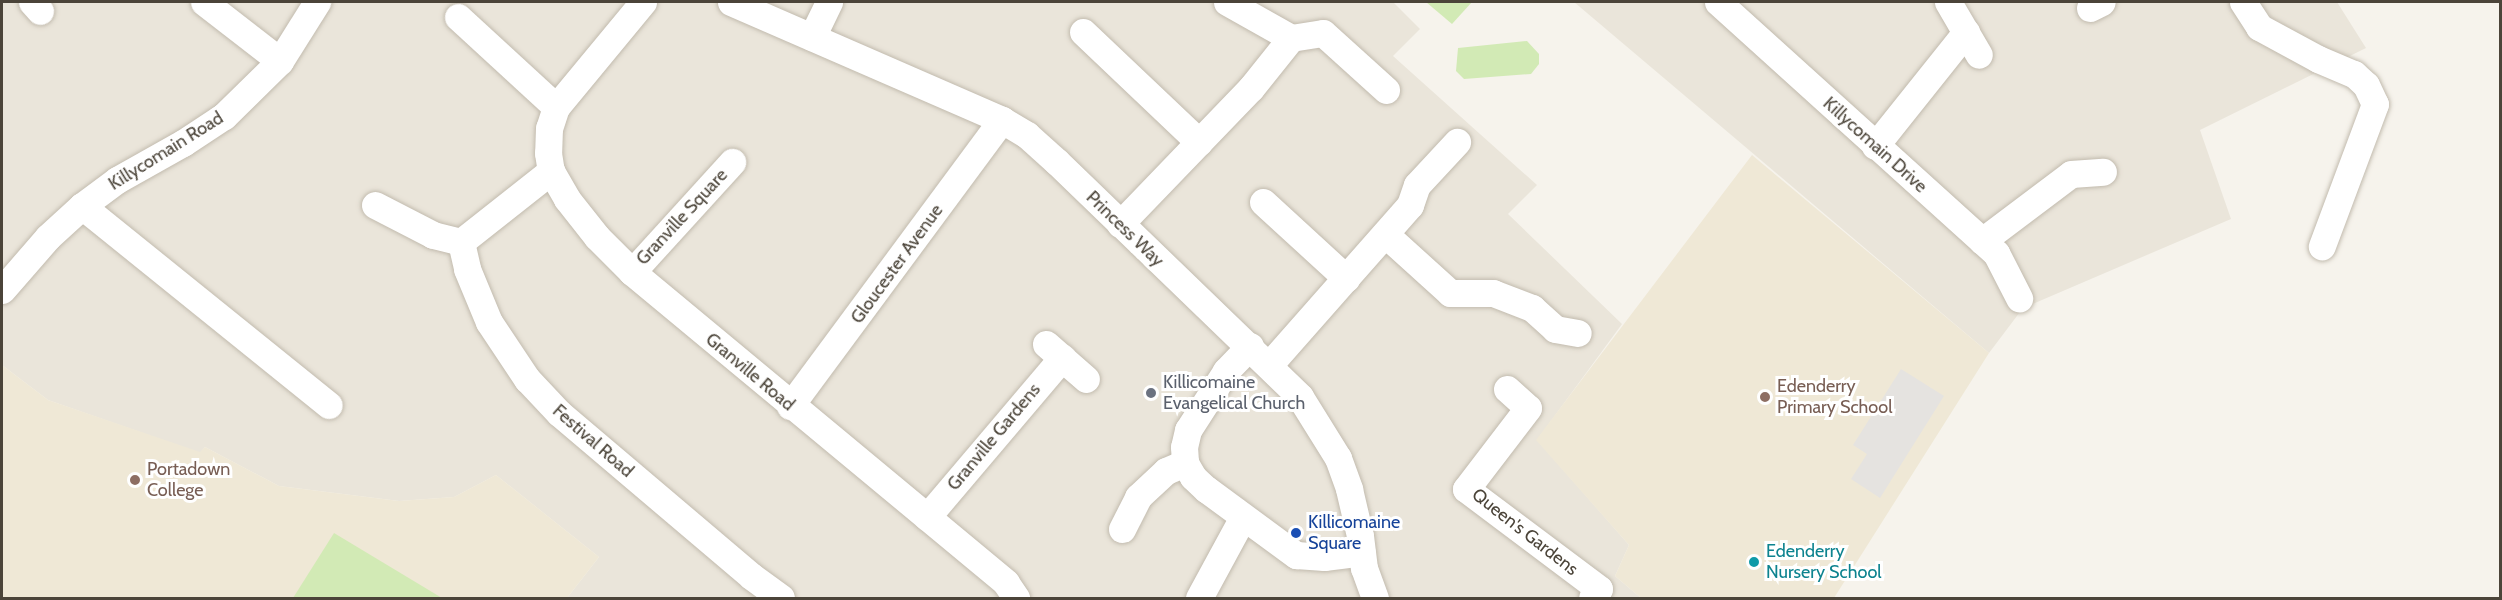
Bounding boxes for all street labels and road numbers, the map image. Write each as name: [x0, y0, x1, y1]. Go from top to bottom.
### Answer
street label: Killycomain Drive: [1819, 93, 1931, 197]
street label: Killycomain Road: [105, 107, 227, 195]
street label: Granville Square: [632, 164, 732, 270]
street label: Princess Way: [1082, 187, 1168, 271]
street label: Gloucester Avenue: [846, 200, 948, 328]
street label: Granville Road: [701, 329, 799, 415]
street label: Granville Gardens: [943, 379, 1045, 495]
street label: Festival Road: [548, 400, 638, 482]
street label: Queen's Gardens: [1468, 484, 1582, 580]

